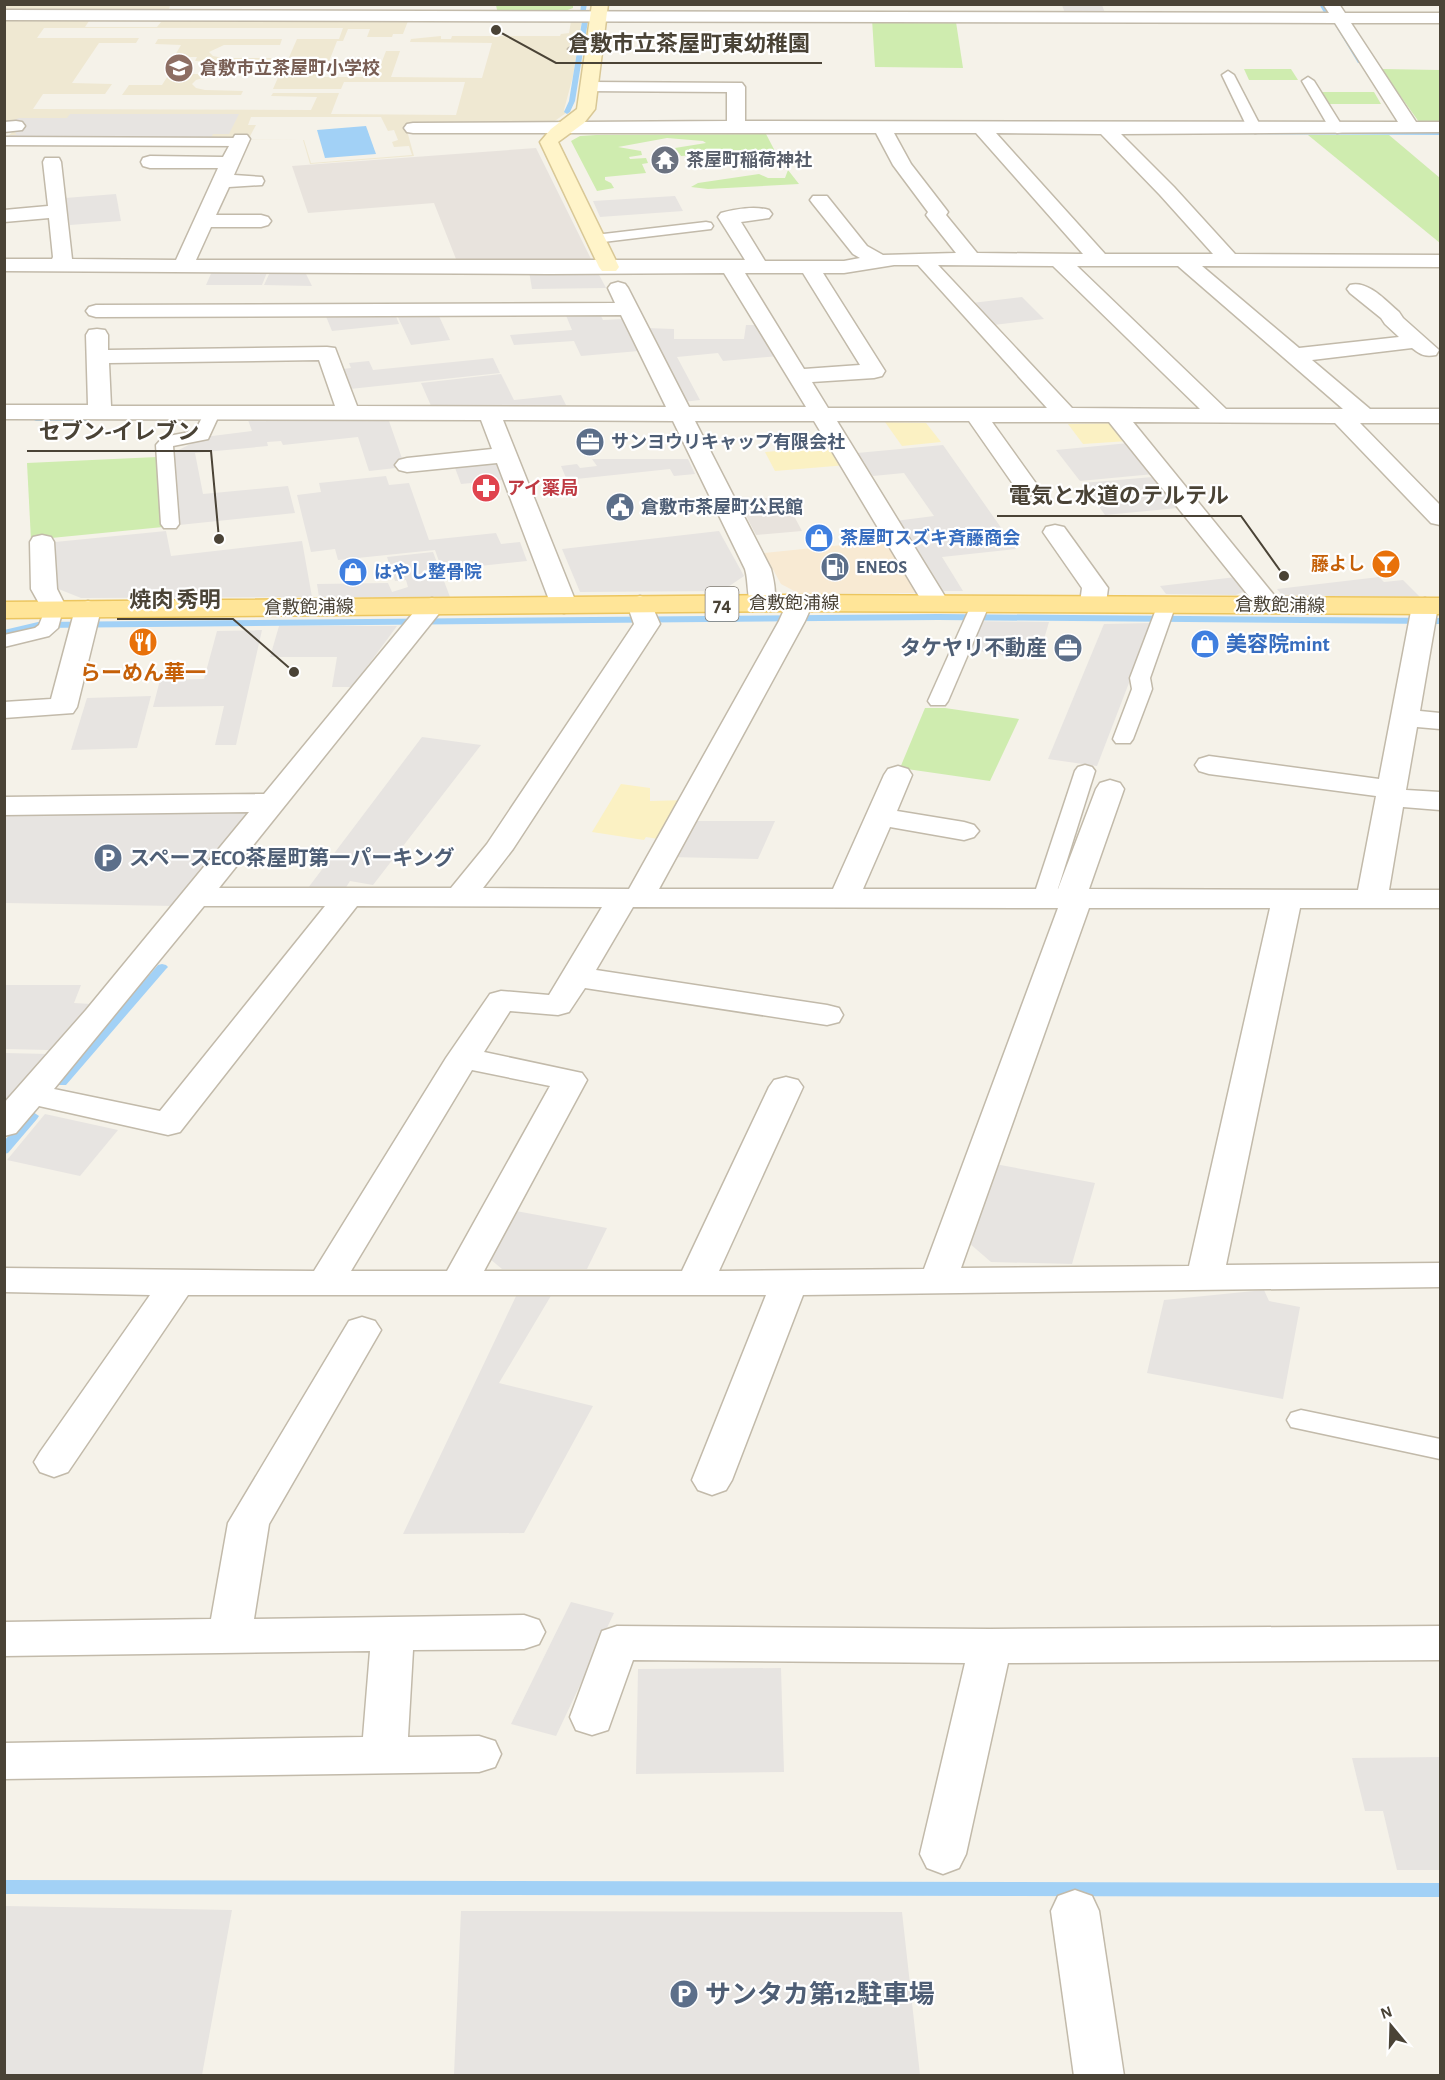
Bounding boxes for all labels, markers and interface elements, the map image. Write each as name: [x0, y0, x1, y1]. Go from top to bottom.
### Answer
callout: 倉敷市立茶屋町東幼稚園: [556, 23, 822, 63]
text: 倉敷市立茶屋町東幼稚園: [568, 32, 810, 55]
school or university icon: 倉敷市立茶屋町小学校: [163, 52, 195, 84]
place label: 倉敷市立茶屋町小学校: [200, 58, 380, 78]
temple icon: 茶屋町稲荷神社: [649, 144, 681, 176]
place label: 茶屋町稲荷神社: [686, 150, 812, 170]
callout: セブン-イレブン: [27, 411, 211, 451]
text: セブン-イレブン: [39, 419, 199, 443]
office icon: サンヨウリキャップ有限会社: [574, 426, 606, 458]
place label: サンヨウリキャップ有限会社: [611, 432, 845, 452]
pharmacy icon: アイ薬局: [470, 472, 502, 504]
callout: 電気と水道のテルテル: [997, 476, 1241, 516]
place label: アイ薬局: [507, 479, 578, 498]
text: 電気と水道のテルテル: [1009, 484, 1229, 507]
public building icon: 倉敷市茶屋町公民館: [604, 491, 636, 523]
place label: 倉敷市茶屋町公民館: [641, 497, 803, 517]
shop icon: 茶屋町スズキ斉藤商会: [803, 522, 835, 554]
place label: 茶屋町スズキ斉藤商会: [840, 528, 1020, 548]
bar icon: 藤よし: [1370, 548, 1402, 580]
fuel station icon: ENEOS: [819, 551, 851, 583]
place label: 藤よし: [1311, 554, 1365, 574]
shop icon: はやし整骨院: [337, 556, 369, 588]
place label: ENEOS: [856, 559, 907, 577]
place label: はやし整骨院: [374, 562, 482, 582]
callout: 焼肉 秀明: [117, 579, 233, 619]
road number: 74: [706, 587, 738, 621]
text: 焼肉 秀明: [129, 588, 221, 611]
street label: 倉敷飽浦線: [749, 593, 839, 613]
street label: 倉敷飽浦線: [1235, 594, 1325, 616]
street label: 倉敷飽浦線: [264, 596, 354, 618]
restaurant icon: らーめん華一: [127, 626, 159, 658]
shop icon: 美容院mint: [1189, 628, 1221, 660]
office icon: タケヤリ不動産: [1052, 632, 1084, 664]
place label: 美容院mint: [1226, 633, 1330, 655]
place label: タケヤリ不動産: [900, 637, 1047, 659]
place label: らーめん華一: [80, 662, 206, 684]
parking icon: スペースECO茶屋町第一パーキング: [92, 842, 124, 874]
place label: スペースECO茶屋町第一パーキング: [129, 847, 455, 869]
parking icon: サンタカ第12駐車場: [668, 1978, 700, 2010]
place label: サンタカ第12駐車場: [705, 1980, 935, 2008]
north arrow: [1361, 1996, 1421, 2056]
text: N: [1379, 2003, 1394, 2022]

